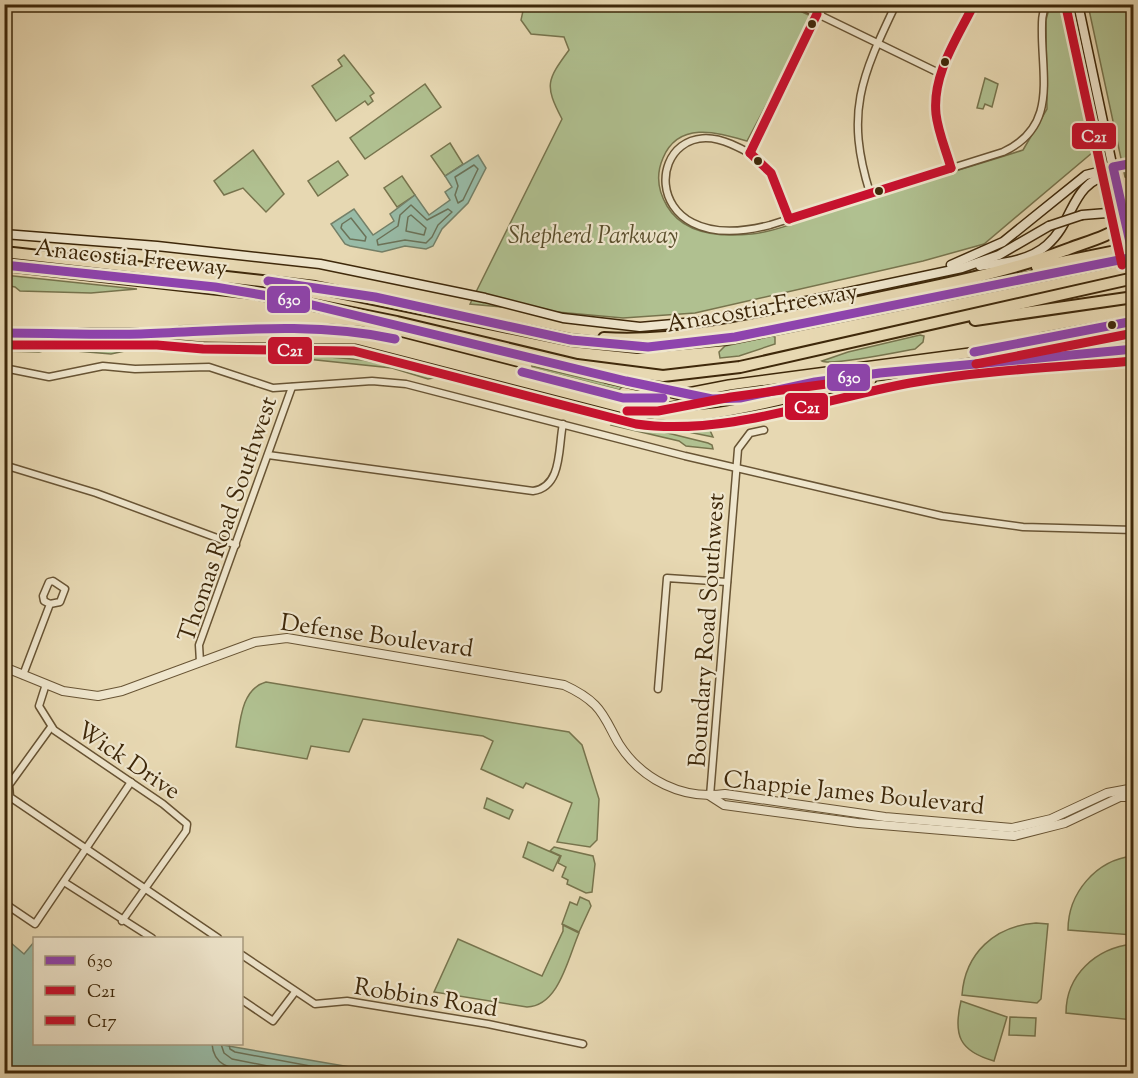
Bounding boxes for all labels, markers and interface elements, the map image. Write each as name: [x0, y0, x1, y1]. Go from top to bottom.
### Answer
unlabelled marker: [806, 18, 818, 30]
unlabelled marker: [939, 56, 951, 68]
line badge: C21: [1071, 122, 1117, 150]
text: C21: [1081, 127, 1107, 150]
unlabelled marker: [752, 155, 764, 167]
unlabelled marker: [873, 185, 885, 197]
park label: Shepherd Parkway: [508, 220, 678, 254]
street label: Anacostia Freeway: [33, 232, 229, 286]
street label: Anacostia Freeway: [664, 275, 861, 343]
line badge: 630: [266, 285, 311, 314]
text: 630: [278, 290, 301, 313]
unlabelled marker: [1106, 319, 1118, 331]
line badge: C21: [267, 336, 313, 365]
text: C21: [277, 341, 303, 364]
line badge: 630: [826, 363, 871, 392]
text: 630: [838, 368, 861, 391]
street label: Thomas Road Southwest: [171, 392, 287, 647]
line badge: C21: [784, 392, 829, 421]
text: C21: [794, 398, 820, 421]
street label: Boundary Road Southwest: [681, 492, 735, 768]
street label: Defense Boulevard: [278, 607, 476, 667]
street label: Wick Drive: [69, 714, 187, 809]
street label: Chappie James Boulevard: [722, 763, 986, 825]
legend: [33, 937, 243, 1045]
text: 630: [87, 950, 113, 976]
street label: Robbins Road: [351, 971, 500, 1027]
text: C21: [87, 980, 116, 1006]
text: C17: [87, 1010, 116, 1036]

